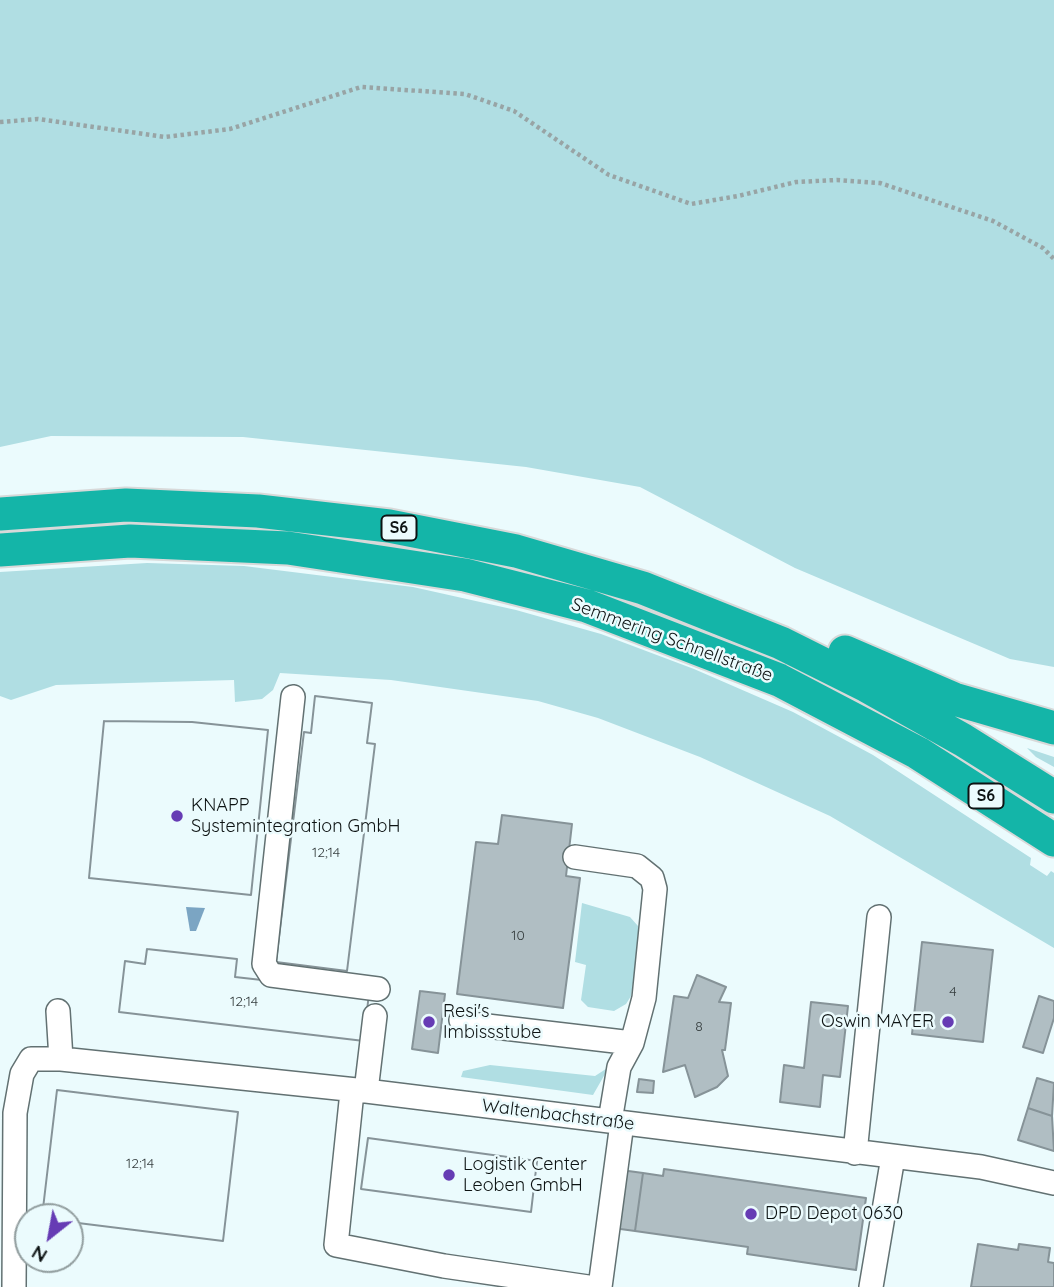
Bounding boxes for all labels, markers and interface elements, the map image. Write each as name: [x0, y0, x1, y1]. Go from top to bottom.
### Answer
road number: S6: [382, 516, 416, 540]
street label: Semmering Schnellstraße: [569, 594, 775, 686]
road number: S6: [968, 783, 1004, 808]
place label: KNAPP Systemintegration GmbH: [191, 795, 400, 838]
marker: KNAPP Systemintegration GmbH: [169, 808, 185, 824]
house number: 12;14: [312, 845, 340, 861]
house number: 10: [511, 928, 525, 944]
house number: 4: [949, 984, 957, 1000]
house number: 12;14: [230, 994, 258, 1010]
place label: Resi's Imbissstube: [443, 1001, 541, 1044]
place label: Oswin MAYER: [821, 1011, 934, 1033]
marker: Resi's Imbissstube: [421, 1014, 437, 1030]
marker: Oswin MAYER: [940, 1014, 956, 1030]
house number: 8: [695, 1019, 703, 1035]
street label: Waltenbachstraße: [481, 1095, 635, 1135]
place label: Logistik Center Leoben GmbH: [463, 1154, 587, 1196]
house number: 12;14: [126, 1156, 154, 1172]
marker: Logistik Center Leoben GmbH: [441, 1167, 457, 1183]
north arrow: [14, 1203, 84, 1273]
place label: DPD Depot 0630: [765, 1203, 903, 1225]
marker: DPD Depot 0630: [743, 1206, 759, 1222]
text: N: [27, 1240, 51, 1268]

